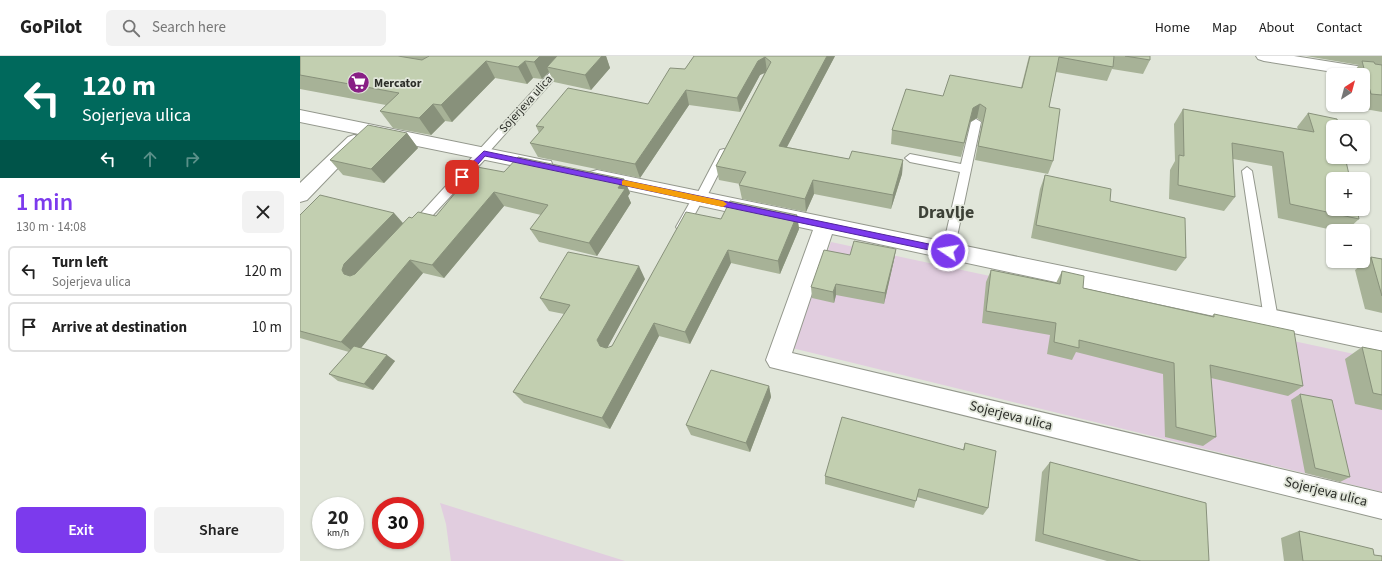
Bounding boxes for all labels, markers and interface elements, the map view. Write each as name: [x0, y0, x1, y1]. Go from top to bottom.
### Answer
search box: [106, 10, 386, 46]
text: GoPilot: [20, 14, 82, 41]
icon: search: [120, 17, 142, 39]
text: Search here: [152, 17, 226, 38]
text: Home: [1155, 18, 1190, 38]
text: Map: [1212, 18, 1237, 38]
text: About: [1259, 18, 1294, 38]
text: Contact: [1316, 18, 1362, 38]
text: 120 m: [82, 66, 156, 106]
north arrow: [1326, 68, 1370, 112]
map controls: [1326, 68, 1370, 268]
supermarket icon: Mercator: [346, 70, 372, 96]
street label: Sojerjeva ulica: [495, 71, 557, 137]
icon: left: [16, 72, 68, 124]
place label: Mercator: [374, 75, 422, 92]
text: Sojerjeva ulica: [82, 103, 191, 128]
button: search: [1326, 120, 1370, 164]
icon: left: [97, 148, 119, 170]
icon: ahead: [139, 148, 161, 170]
icon: right: [181, 148, 203, 170]
pin: [445, 160, 479, 194]
icon: arrive: [451, 166, 473, 188]
button: +: [1326, 172, 1370, 216]
text: 1 min: [16, 185, 73, 220]
button: close: [242, 191, 284, 233]
district label: Dravlje: [918, 200, 974, 225]
text: 130 m · 14:08: [16, 218, 86, 236]
button: −: [1326, 224, 1370, 268]
position arrow: [927, 230, 969, 272]
text: Turn left: [52, 252, 108, 273]
icon: left: [18, 260, 40, 282]
text: 120 m: [244, 261, 282, 282]
text: Sojerjeva ulica: [52, 273, 131, 291]
icon: arrive: [18, 316, 40, 338]
text: Arrive at destination: [52, 317, 187, 338]
text: 10 m: [252, 317, 282, 338]
street label: Sojerjeva ulica: [967, 396, 1055, 436]
street label: Sojerjeva ulica: [1282, 472, 1370, 512]
speed limit sign: 30: [372, 497, 424, 549]
text: 20: [327, 504, 349, 532]
button: Exit: [16, 507, 146, 553]
button: Share: [154, 507, 284, 553]
text: km/h: [327, 526, 349, 540]

